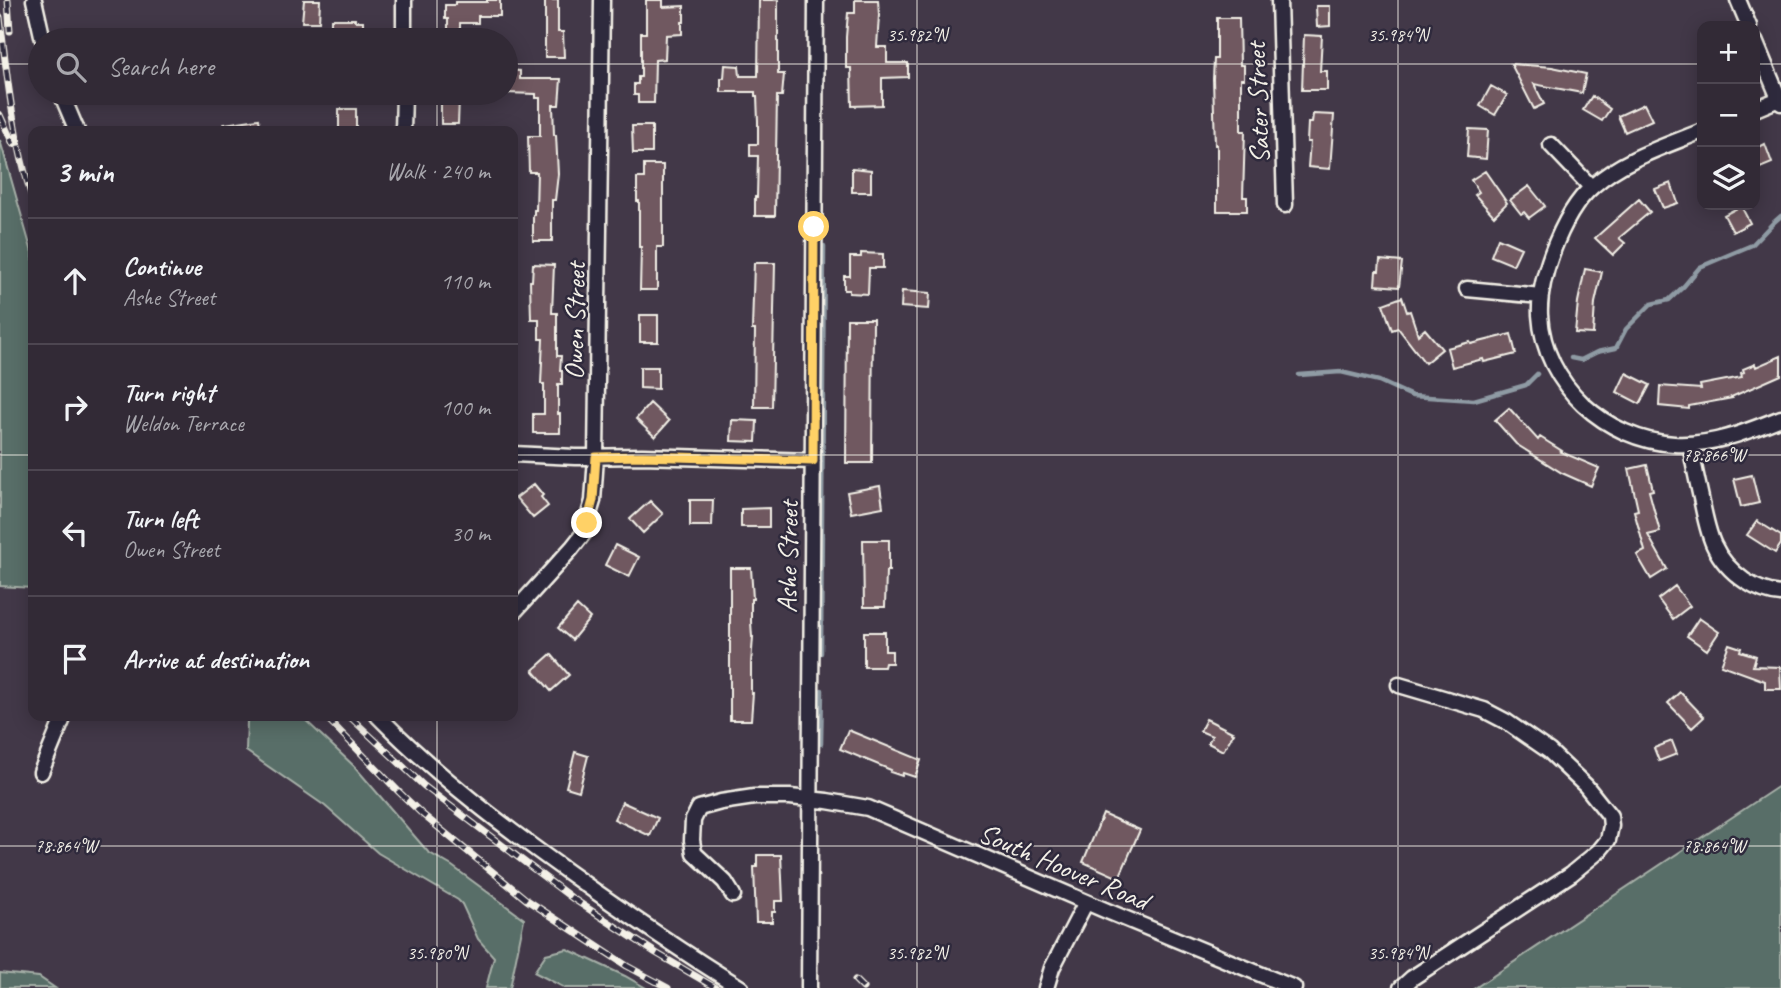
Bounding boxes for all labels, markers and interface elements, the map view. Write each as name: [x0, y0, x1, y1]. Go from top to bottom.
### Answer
map controls: [1697, 21, 1760, 210]
button: +: [1697, 21, 1760, 84]
text: 35.982°N: [887, 24, 950, 46]
text: 35.984°N: [1368, 24, 1431, 46]
search box: [28, 28, 518, 105]
street label: Sater Street: [1238, 39, 1277, 164]
icon: search: [52, 48, 90, 86]
text: Search here: [108, 50, 214, 83]
button: −: [1697, 84, 1760, 147]
button: layers: [1697, 147, 1760, 210]
text: 3 min: [56, 153, 113, 191]
text: Walk · 240 m: [386, 157, 490, 186]
route start: [798, 211, 829, 242]
text: Continue: [123, 250, 201, 283]
street label: Owen Street: [556, 259, 593, 380]
icon: ahead: [56, 262, 94, 300]
text: 110 m: [441, 267, 490, 296]
text: Ashe Street: [123, 283, 215, 312]
text: Turn right: [123, 376, 214, 409]
icon: right: [56, 388, 94, 426]
text: 100 m: [441, 393, 490, 422]
text: Weldon Terrace: [123, 409, 244, 438]
text: 78.866°W: [1683, 444, 1748, 466]
street label: Ashe Street: [769, 498, 806, 613]
text: Turn left: [123, 502, 198, 535]
route end: [571, 507, 602, 538]
icon: left: [56, 514, 94, 552]
text: 30 m: [451, 519, 490, 548]
text: Owen Street: [123, 535, 220, 564]
icon: arrive: [56, 640, 94, 678]
text: Arrive at destination: [123, 643, 309, 676]
street label: South Hoover Road: [974, 815, 1158, 919]
text: 78.864°W: [35, 835, 100, 857]
text: 78.864°W: [1683, 835, 1748, 857]
text: 35.980°N: [407, 942, 470, 964]
text: 35.982°N: [887, 942, 950, 964]
text: 35.984°N: [1368, 942, 1431, 964]

